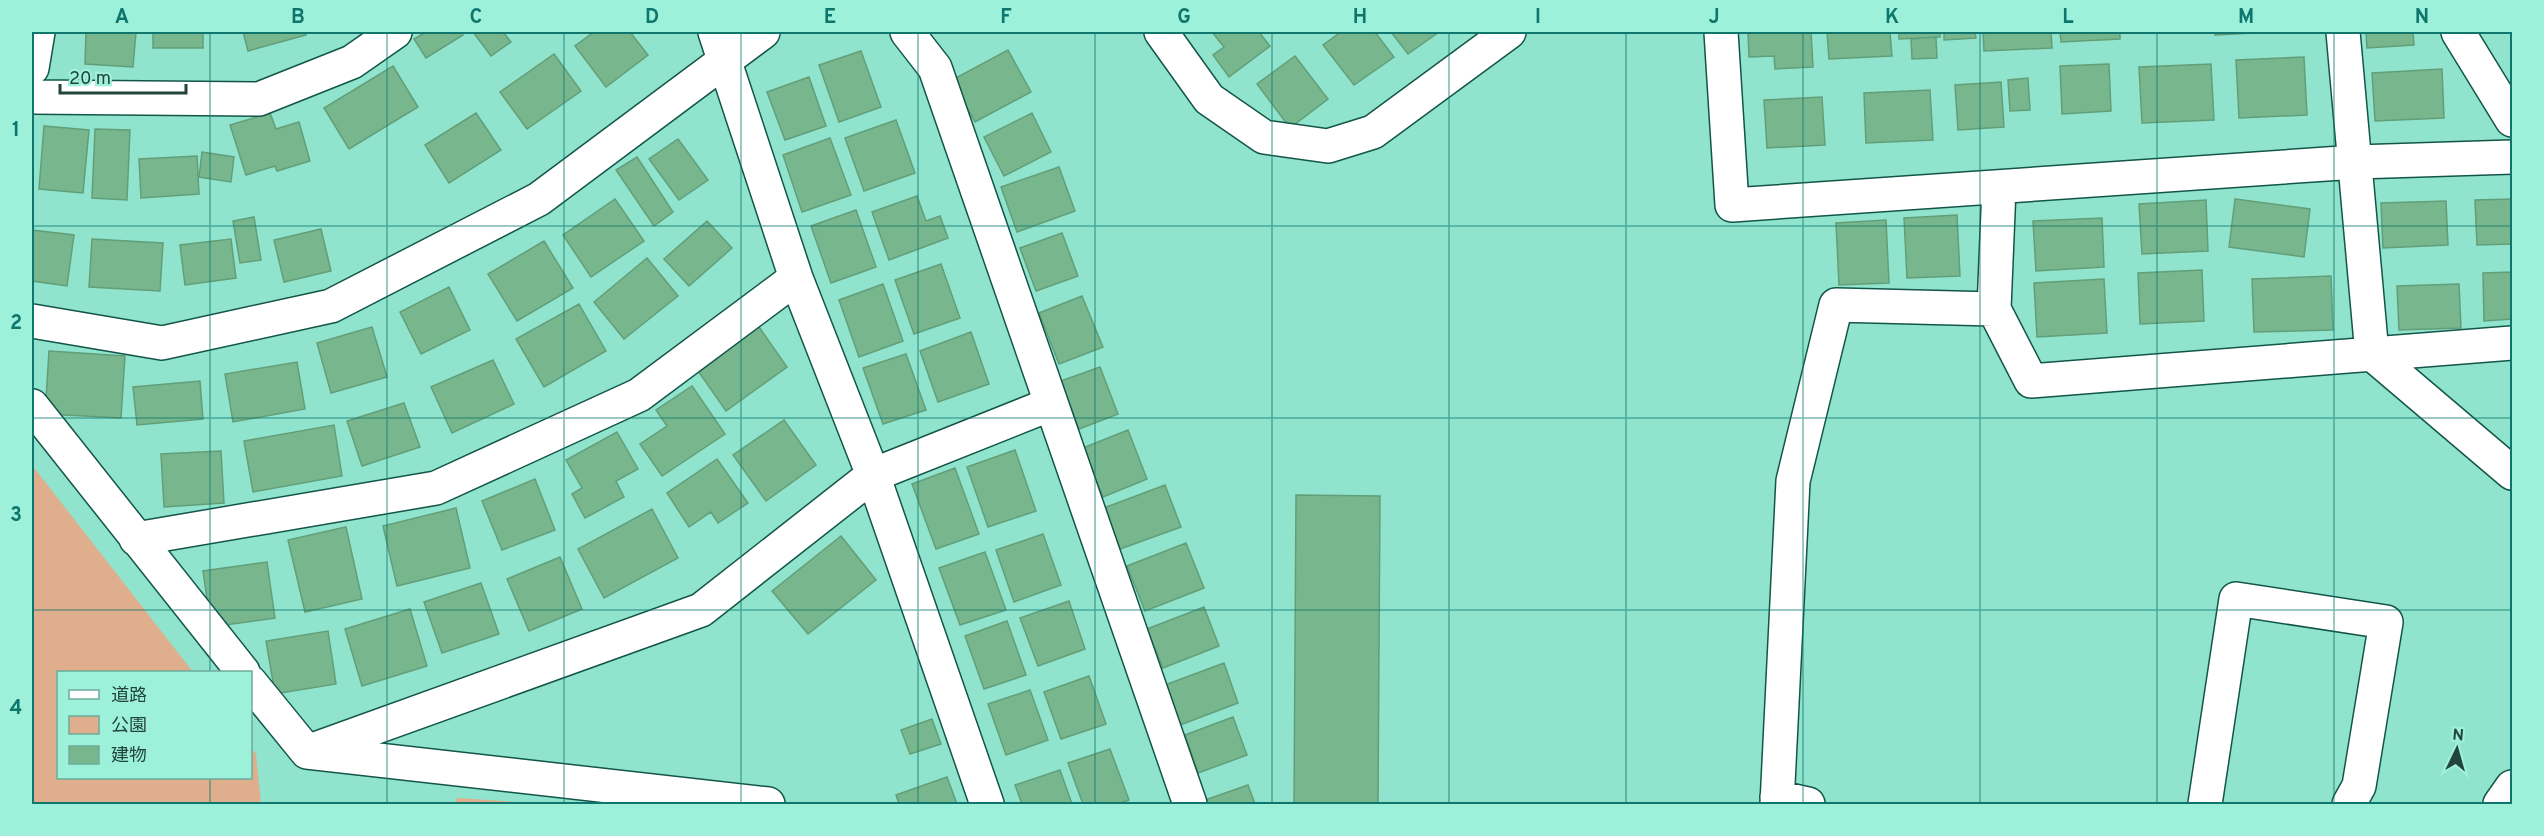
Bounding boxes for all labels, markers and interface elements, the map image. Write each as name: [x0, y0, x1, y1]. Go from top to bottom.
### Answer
text: A: [115, 5, 129, 31]
text: B: [291, 5, 305, 31]
text: C: [470, 5, 482, 31]
text: D: [645, 5, 659, 31]
text: E: [824, 5, 836, 31]
text: F: [1000, 5, 1012, 31]
text: G: [1177, 5, 1191, 31]
text: H: [1353, 5, 1367, 31]
text: I: [1535, 5, 1541, 31]
text: J: [1708, 5, 1720, 31]
text: K: [1885, 5, 1899, 31]
text: L: [2062, 5, 2074, 31]
text: M: [2238, 5, 2254, 31]
text: N: [2415, 5, 2429, 31]
scale bar: [60, 57, 186, 95]
text: 20 m: [69, 68, 111, 91]
text: 1: [12, 118, 20, 144]
text: 2: [10, 311, 22, 337]
text: 3: [10, 503, 22, 529]
legend: [57, 671, 252, 779]
text: 道路: [111, 685, 147, 708]
text: 4: [10, 696, 22, 722]
text: 公園: [111, 715, 147, 738]
north arrow: [2427, 719, 2487, 779]
text: N: [2452, 726, 2465, 747]
text: 建物: [111, 745, 147, 768]

